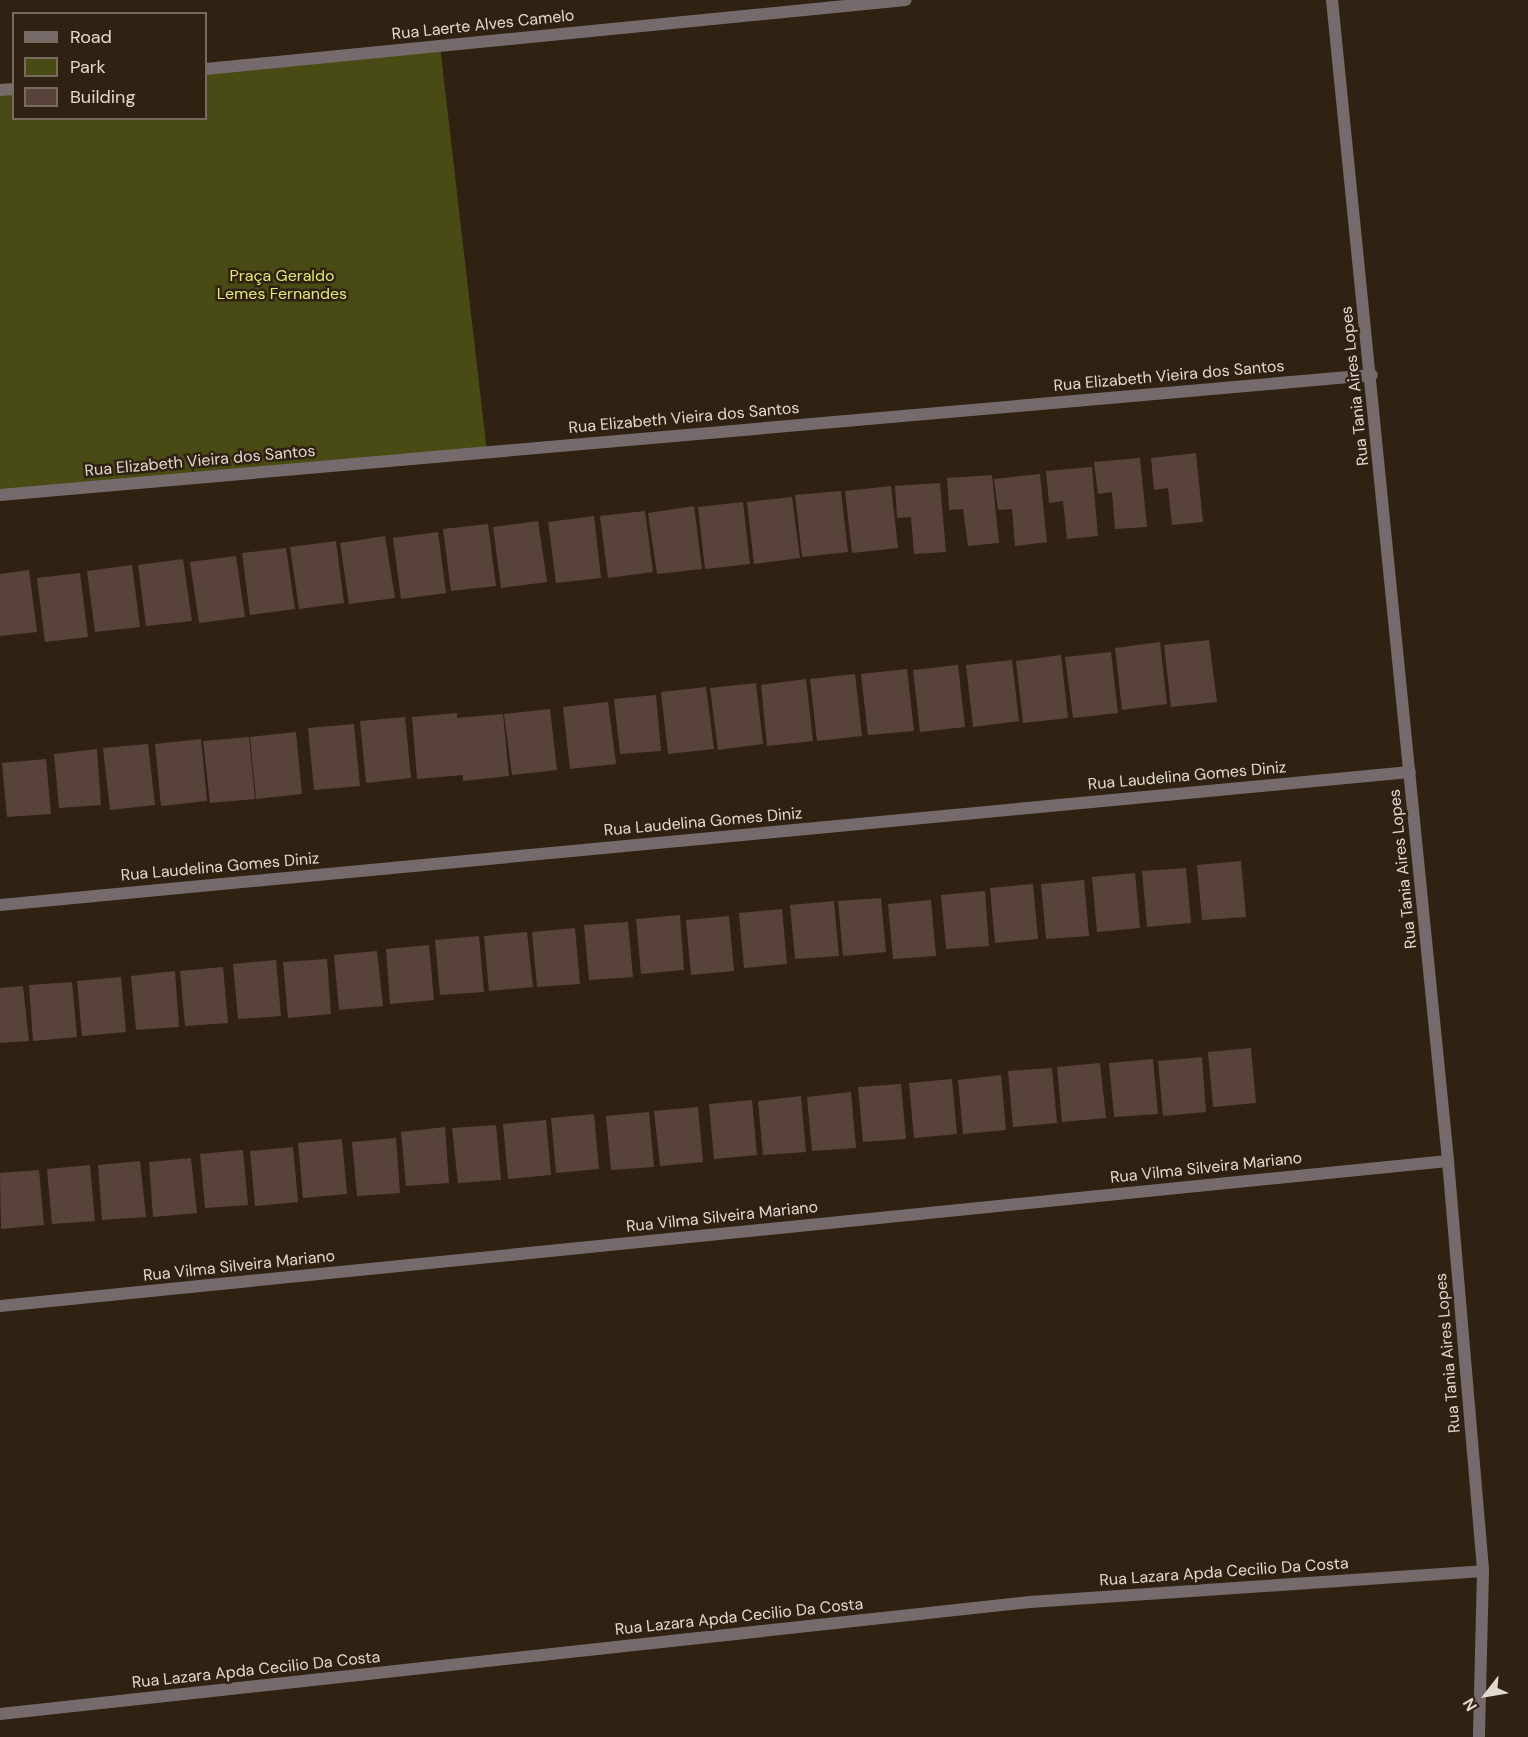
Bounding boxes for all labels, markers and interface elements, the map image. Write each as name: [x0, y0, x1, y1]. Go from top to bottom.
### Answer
street label: Rua Laerte Alves Camelo: [391, 6, 575, 44]
legend: [12, 12, 207, 120]
text: Road: [70, 25, 112, 49]
text: Park: [70, 55, 106, 79]
text: Building: [70, 85, 135, 109]
park label: Praça Geraldo Lemes Fernandes: [217, 266, 347, 304]
street label: Rua Tania Aires Lopes: [1337, 305, 1373, 467]
street label: Rua Elizabeth Vieira dos Santos: [1053, 356, 1285, 396]
street label: Rua Elizabeth Vieira dos Santos: [568, 398, 800, 438]
street label: Rua Elizabeth Vieira dos Santos: [84, 441, 316, 481]
street label: Rua Laudelina Gomes Diniz: [1087, 758, 1287, 794]
street label: Rua Tania Aires Lopes: [1385, 788, 1421, 950]
street label: Rua Laudelina Gomes Diniz: [603, 804, 803, 840]
street label: Rua Laudelina Gomes Diniz: [120, 849, 320, 885]
street label: Rua Vilma Silveira Mariano: [1109, 1148, 1303, 1188]
street label: Rua Vilma Silveira Mariano: [625, 1197, 819, 1237]
street label: Rua Vilma Silveira Mariano: [142, 1246, 336, 1286]
street label: Rua Tania Aires Lopes: [1431, 1272, 1465, 1434]
street label: Rua Lazara Apda Cecilio Da Costa: [1099, 1554, 1349, 1590]
street label: Rua Lazara Apda Cecilio Da Costa: [614, 1594, 864, 1640]
street label: Rua Lazara Apda Cecilio Da Costa: [131, 1647, 381, 1693]
north arrow: [1456, 1665, 1516, 1725]
text: N: [1458, 1694, 1482, 1715]

